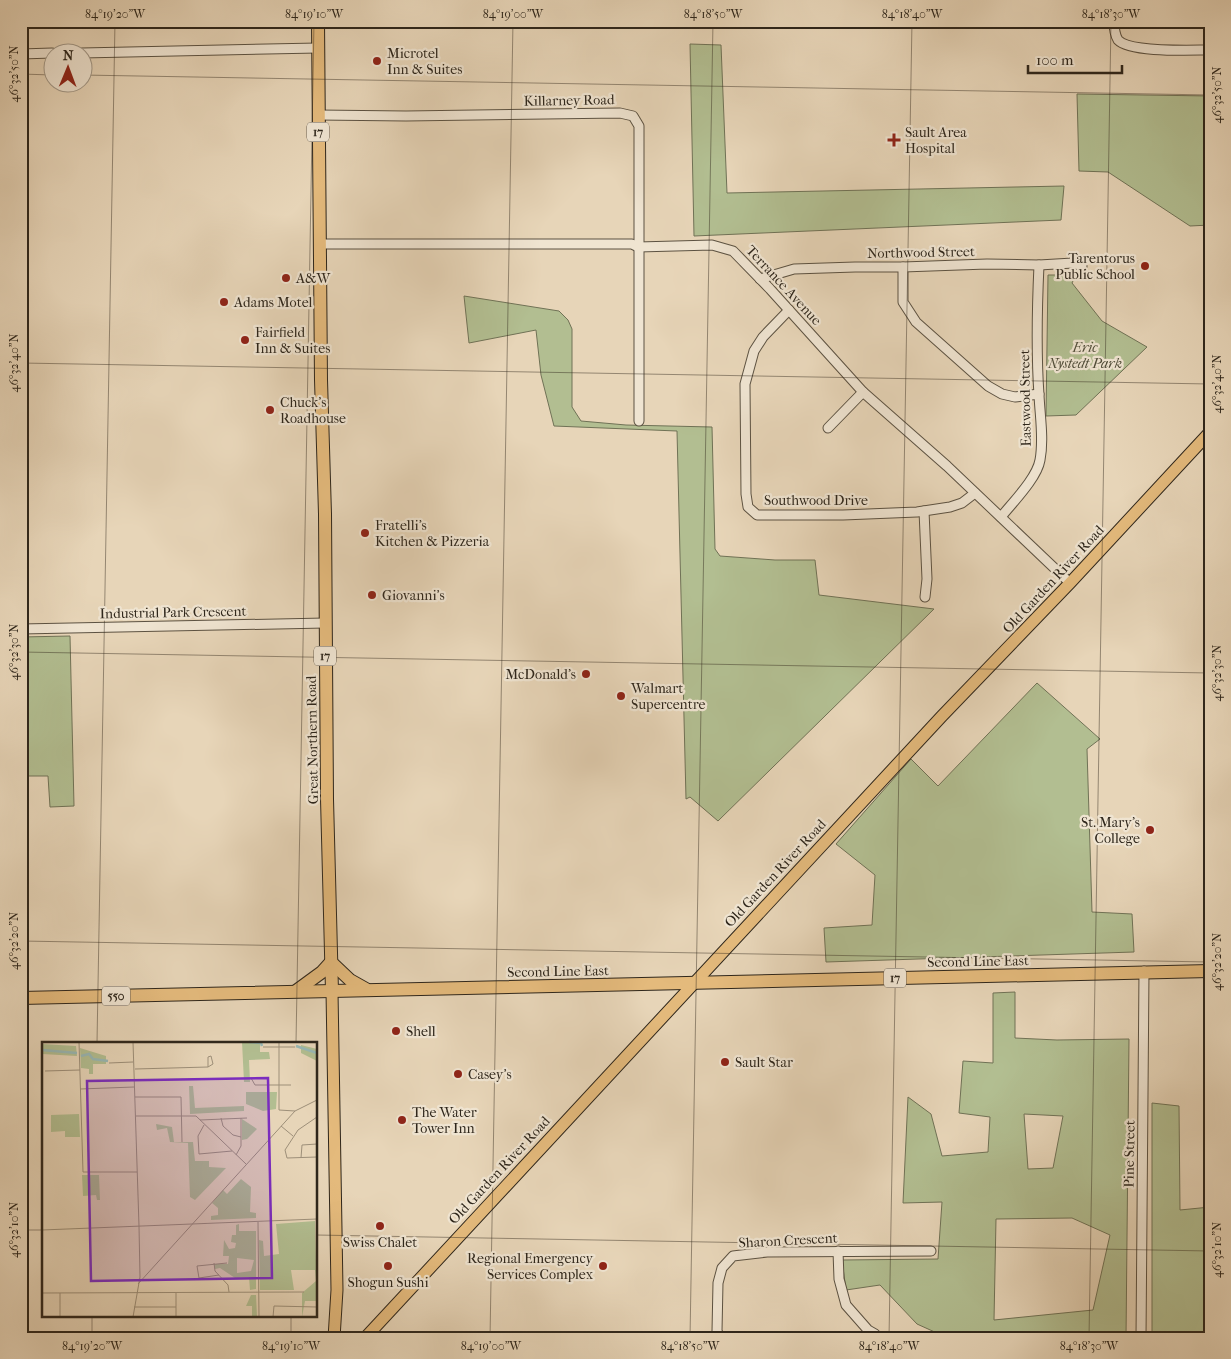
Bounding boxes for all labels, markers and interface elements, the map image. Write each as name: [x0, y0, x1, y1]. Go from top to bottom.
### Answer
text: 84°19'20"W: [85, 7, 146, 21]
text: 84°19'10"W: [285, 7, 344, 21]
text: 84°19'00"W: [483, 7, 544, 21]
text: 84°18'50"W: [684, 7, 743, 21]
text: 84°18'40"W: [882, 7, 943, 21]
text: 84°18'30"W: [1082, 7, 1141, 21]
north arrow: [42, 42, 92, 92]
scale bar: [1028, 42, 1122, 74]
text: 46°32'50"N: [7, 45, 21, 103]
place label: Microtel Inn & Suites: [387, 45, 462, 78]
text: N: [63, 47, 74, 64]
text: 100 m: [1036, 51, 1074, 69]
marker: Microtel Inn & Suites: [371, 55, 383, 67]
text: 46°32'50"N: [1210, 66, 1224, 124]
street label: Killarney Road: [523, 91, 615, 110]
road number: 17: [307, 122, 329, 142]
place label: Sault Area Hospital: [905, 124, 967, 157]
marker: Sault Area Hospital: [887, 133, 901, 147]
street label: Terrance Avenue: [742, 242, 825, 329]
street label: Northwood Street: [867, 243, 975, 262]
place label: Tarentorus Public School: [1055, 250, 1135, 283]
marker: Tarentorus Public School: [1139, 260, 1151, 272]
place label: A&W: [295, 270, 332, 287]
marker: A&W: [280, 272, 292, 284]
place label: Adams Motel: [233, 294, 313, 311]
marker: Adams Motel: [218, 296, 230, 308]
place label: Fairfield Inn & Suites: [255, 324, 330, 357]
text: 46°32'40"N: [7, 333, 21, 393]
marker: Fairfield Inn & Suites: [239, 334, 251, 346]
park label: Eric Nystedt Park: [1047, 339, 1122, 372]
street label: Eastwood Street: [1016, 349, 1035, 447]
text: 46°32'40"N: [1210, 354, 1224, 414]
place label: Chuck's Roadhouse: [280, 394, 346, 427]
marker: Chuck's Roadhouse: [264, 404, 276, 416]
street label: Southwood Drive: [764, 492, 868, 509]
place label: Fratelli's Kitchen & Pizzeria: [375, 517, 490, 550]
street label: Old Garden River Road: [999, 522, 1108, 637]
marker: Fratelli's Kitchen & Pizzeria: [359, 527, 371, 539]
place label: Giovanni's: [382, 587, 445, 604]
marker: Giovanni's: [366, 589, 378, 601]
street label: Industrial Park Crescent: [99, 603, 247, 622]
text: 46°32'30"N: [7, 624, 21, 680]
text: 46°32'30"N: [1210, 645, 1224, 701]
road number: 17: [314, 646, 336, 666]
place label: McDonald's: [505, 666, 576, 683]
marker: McDonald's: [580, 668, 592, 680]
street label: Great Northern Road: [303, 675, 322, 804]
place label: Walmart Supercentre: [630, 680, 706, 713]
marker: Walmart Supercentre: [615, 690, 627, 702]
place label: St. Mary's College: [1081, 814, 1140, 847]
street label: Old Garden River Road: [721, 816, 830, 931]
marker: St. Mary's College: [1144, 824, 1156, 836]
text: 46°32'20"N: [7, 912, 21, 970]
text: 46°32'20"N: [1210, 933, 1224, 991]
street label: Second Line East: [927, 952, 1029, 971]
street label: Second Line East: [507, 962, 609, 981]
road number: 17: [884, 968, 906, 988]
road number: 550: [102, 986, 130, 1006]
place label: Shell: [406, 1023, 436, 1040]
marker: Shell: [390, 1025, 402, 1037]
inset map: [42, 1042, 318, 1316]
place label: Sault Star: [735, 1054, 793, 1071]
marker: Sault Star: [719, 1056, 731, 1068]
place label: Casey's: [468, 1066, 512, 1083]
marker: Casey's: [452, 1068, 464, 1080]
place label: The Water Tower Inn: [412, 1104, 477, 1137]
street label: Old Garden River Road: [445, 1113, 554, 1228]
marker: The Water Tower Inn: [396, 1114, 408, 1126]
street label: Pine Street: [1120, 1120, 1139, 1188]
text: 46°32'10"N: [7, 1202, 21, 1258]
marker: Swiss Chalet: [374, 1220, 386, 1232]
text: 46°32'10"N: [1210, 1222, 1224, 1278]
street label: Sharon Crescent: [738, 1229, 838, 1252]
place label: Swiss Chalet: [343, 1234, 417, 1251]
place label: Regional Emergency Services Complex: [467, 1250, 594, 1283]
marker: Shogun Sushi: [382, 1260, 394, 1272]
marker: Regional Emergency Services Complex: [597, 1260, 609, 1272]
place label: Shogun Sushi: [347, 1274, 429, 1291]
text: 84°19'20"W: [62, 1339, 123, 1353]
text: 84°19'10"W: [262, 1339, 321, 1353]
text: 84°19'00"W: [461, 1339, 522, 1353]
text: 84°18'50"W: [661, 1339, 720, 1353]
text: 84°18'40"W: [859, 1339, 920, 1353]
text: 84°18'30"W: [1060, 1339, 1119, 1353]

